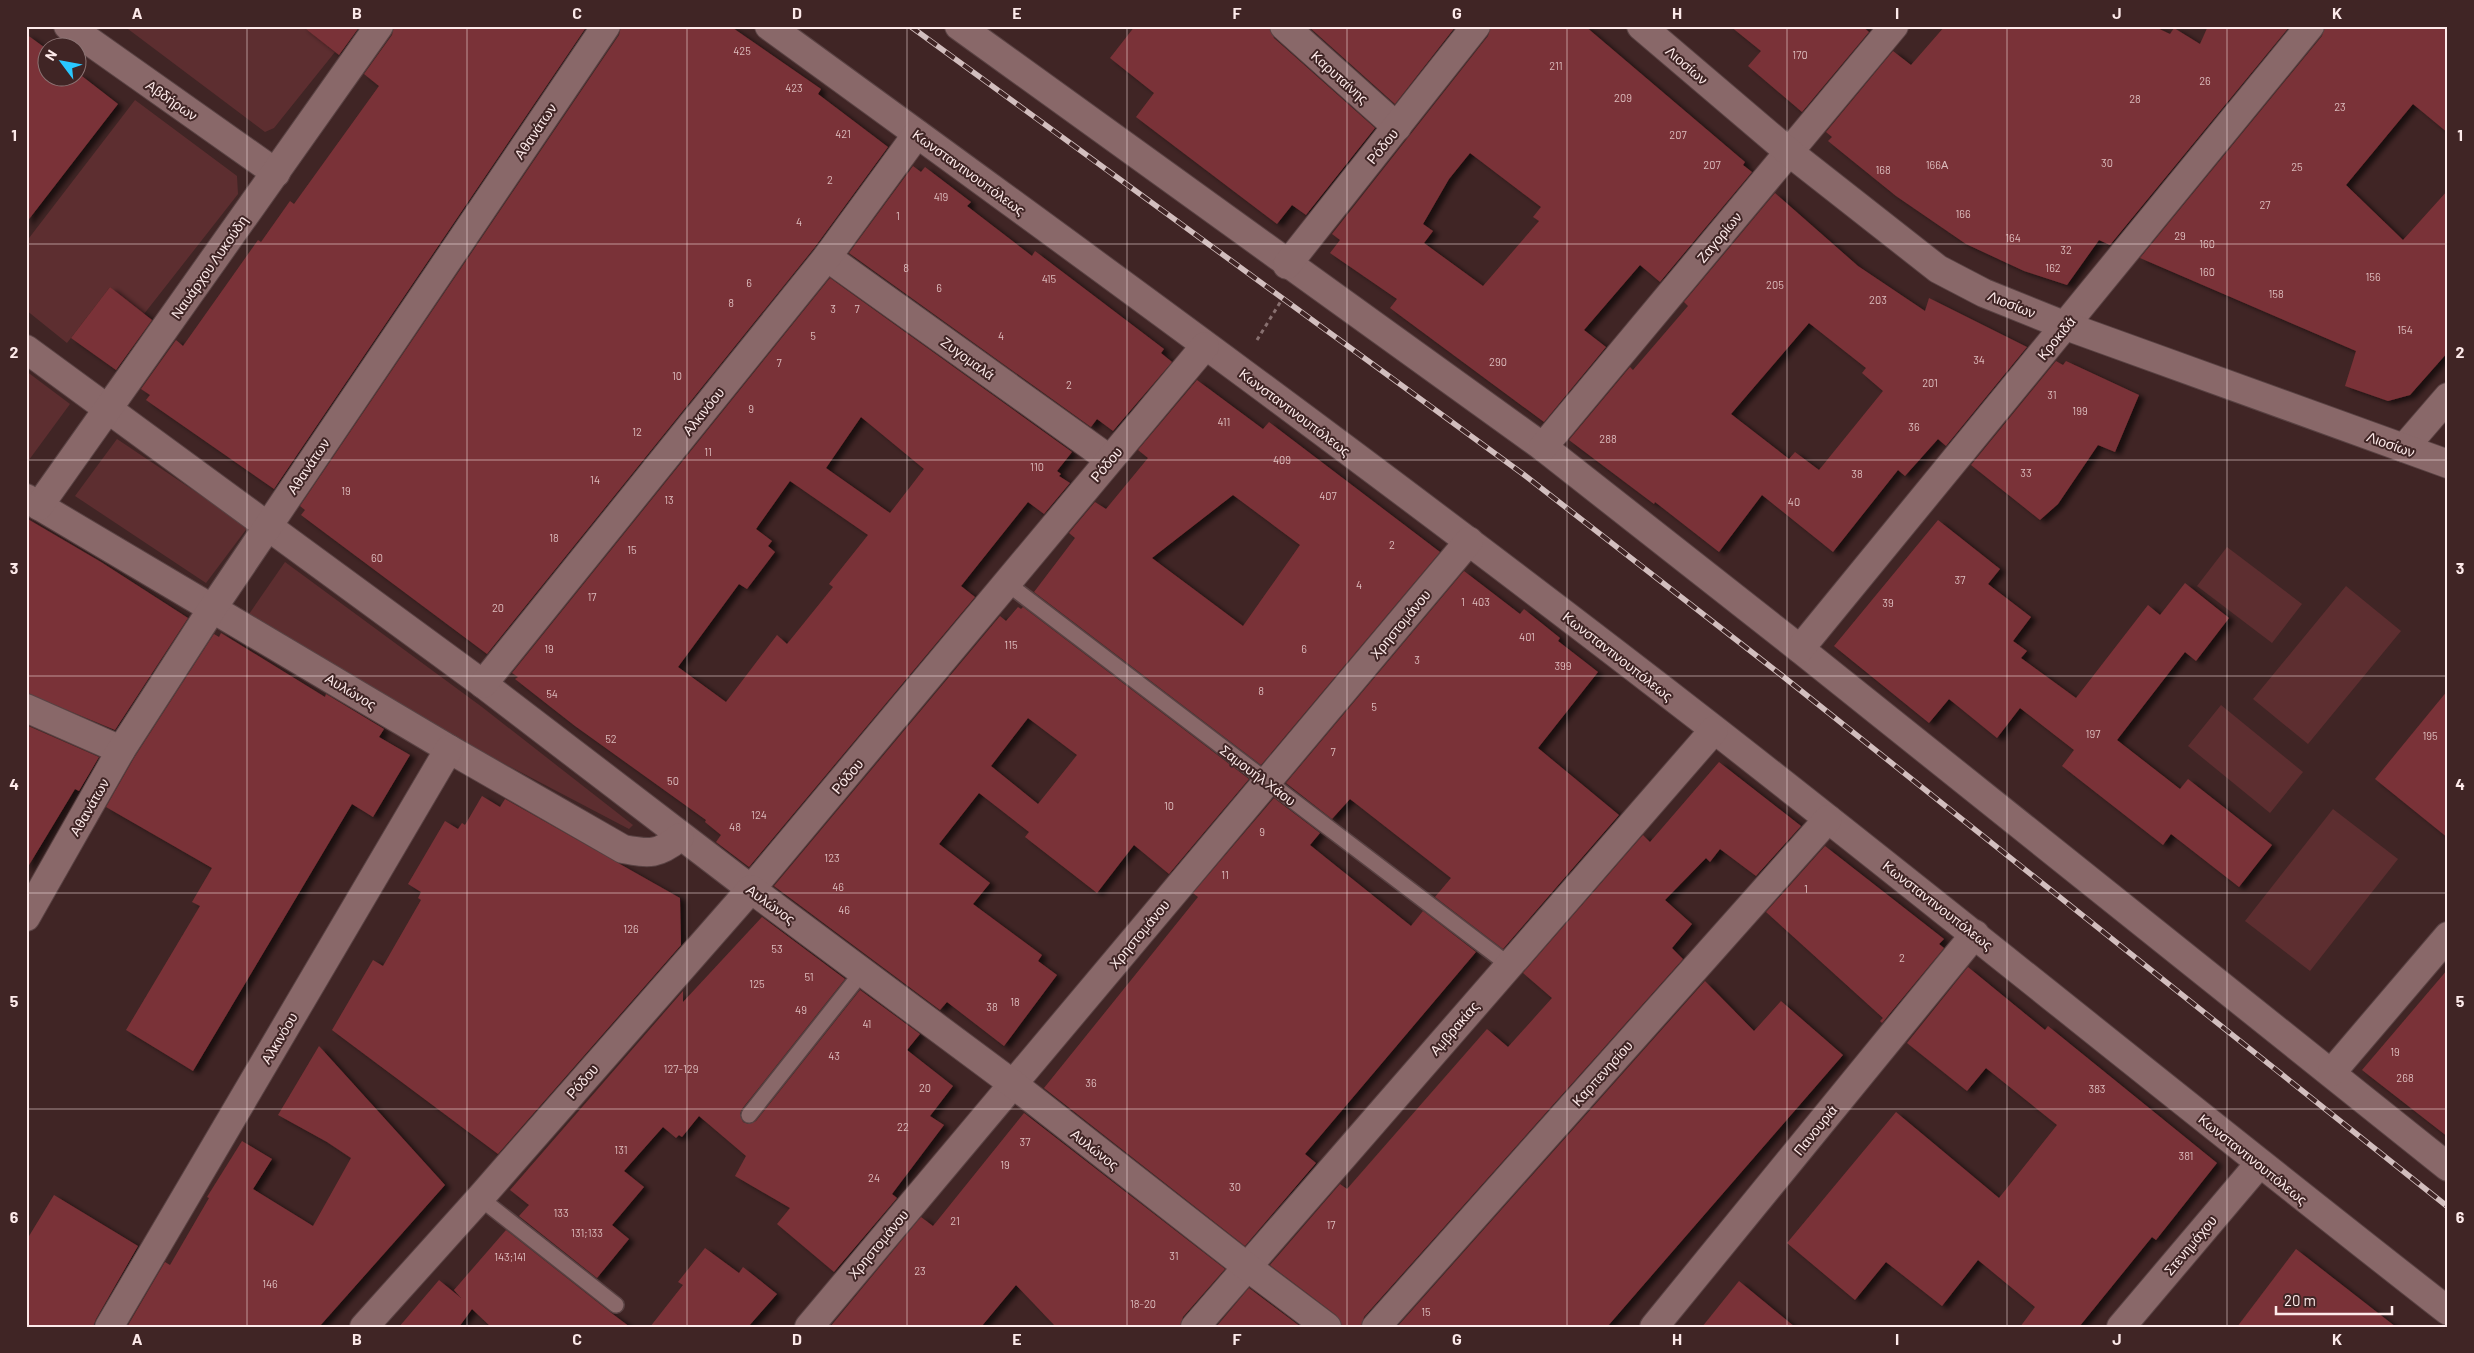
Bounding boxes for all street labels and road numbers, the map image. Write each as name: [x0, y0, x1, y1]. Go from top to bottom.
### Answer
street label: Λιοσίων: [1663, 42, 1711, 88]
street label: Καρυταίνης: [1308, 47, 1372, 107]
street label: Αβδήρων: [143, 76, 201, 124]
street label: Αθανάτων: [510, 100, 560, 162]
street label: Ρόδου: [1363, 125, 1401, 167]
street label: Κωνσταντινουπόλεως: [910, 126, 1029, 219]
street label: Ζαγορίων: [1693, 208, 1745, 266]
street label: Ναυάρχου Λυκούδη: [167, 212, 251, 322]
street label: Λιοσίων: [1986, 287, 2038, 321]
street label: Κροκιδά: [2033, 313, 2079, 363]
street label: Ζυγομαλά: [938, 333, 998, 383]
street label: Κωνσταντινουπόλεως: [1236, 365, 1354, 459]
street label: Αλκινόου: [679, 384, 727, 438]
street label: Λιοσίων: [2365, 427, 2417, 461]
street label: Αθανάτων: [283, 435, 333, 497]
street label: Ρόδου: [1087, 443, 1125, 485]
street label: Χρηστομάνου: [1366, 586, 1434, 662]
street label: Κωνσταντινουπόλεως: [1560, 608, 1677, 704]
street label: Αυλώνος: [323, 669, 380, 713]
street label: Σαμουήλ Χάου: [1217, 741, 1299, 809]
street label: Ρόδου: [828, 755, 866, 797]
street label: Αθανάτων: [66, 775, 112, 839]
street label: Κωνσταντινουπόλεως: [1880, 857, 1997, 953]
street label: Αυλώνος: [743, 881, 799, 928]
street label: Χρηστομάνου: [1105, 896, 1173, 972]
street label: Αμβρακίας: [1426, 997, 1482, 1058]
street label: Αλκινόου: [257, 1009, 301, 1067]
street label: Καρπενησίου: [1568, 1037, 1636, 1109]
street label: Ρόδου: [562, 1060, 602, 1102]
street label: Πανουριά: [1790, 1101, 1840, 1159]
street label: Κωνσταντινουπόλεως: [2195, 1110, 2311, 1208]
street label: Αυλώνος: [1068, 1125, 1123, 1173]
street label: Χρηστομάνου: [844, 1206, 912, 1282]
street label: Στενημάχου: [2160, 1212, 2220, 1278]

